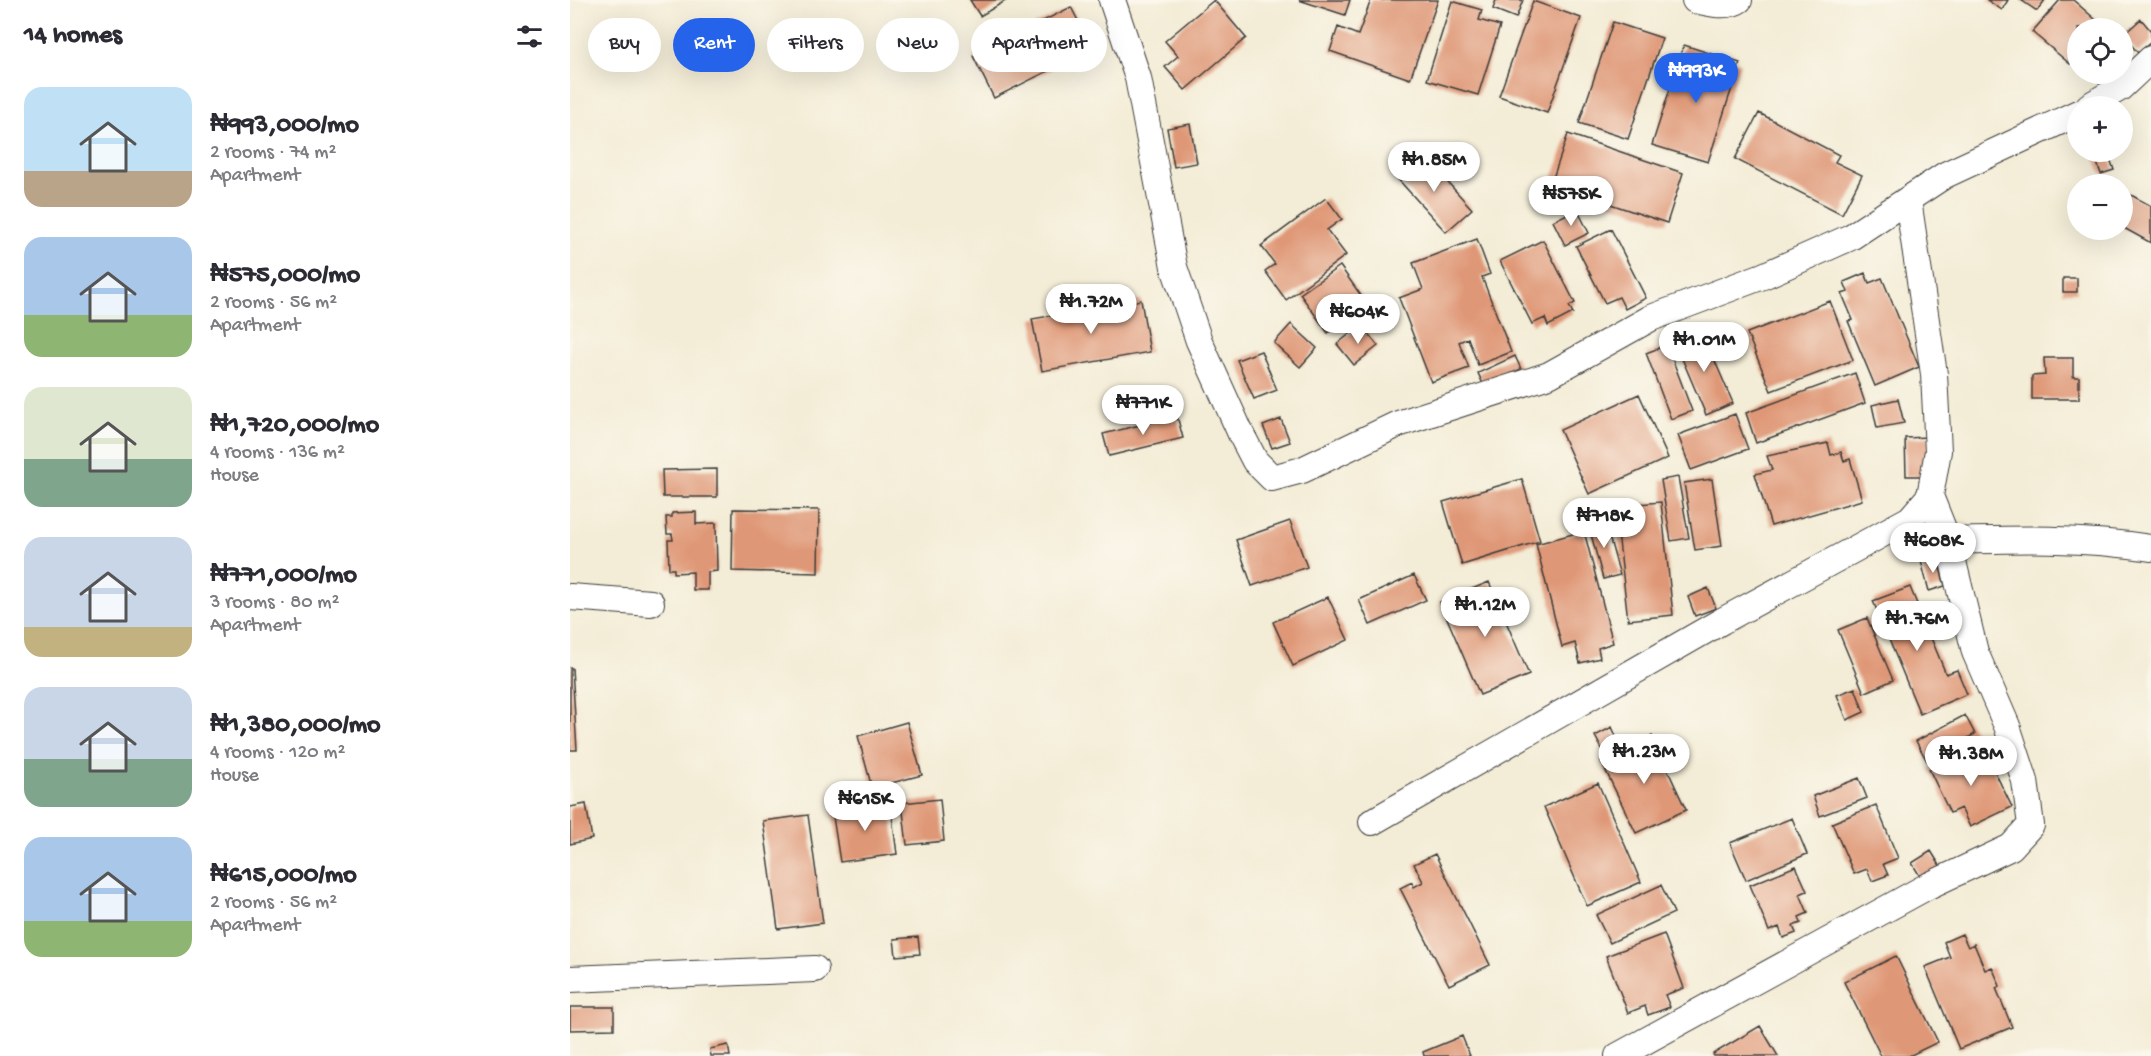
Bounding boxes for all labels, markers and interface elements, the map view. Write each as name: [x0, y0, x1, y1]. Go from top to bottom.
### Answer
chip: Buy: [588, 18, 661, 72]
chip: Rent: [673, 18, 755, 72]
chip: Filters: [767, 18, 864, 72]
chip: New: [876, 18, 959, 72]
chip: Apartment: [971, 18, 1107, 72]
map controls: [2067, 18, 2133, 240]
button: locate: [2067, 18, 2133, 84]
icon: filters: [513, 20, 546, 53]
text: 14 homes: [24, 21, 122, 52]
pin: ₦993K: [1654, 53, 1738, 104]
text: ₦993K: [1668, 61, 1724, 84]
button: +: [2067, 96, 2133, 162]
icon: home: [72, 111, 144, 183]
text: ₦993,000/mo: [210, 111, 359, 142]
text: 2 rooms · 74 m²: [210, 142, 336, 165]
pin: ₦1.85M: [1385, 142, 1483, 193]
text: ₦1.85M: [1402, 150, 1466, 173]
text: Apartment: [210, 165, 300, 188]
button: −: [2067, 174, 2133, 240]
pin: ₦575K: [1529, 176, 1613, 227]
text: ₦575K: [1543, 184, 1599, 207]
icon: home: [72, 261, 144, 333]
text: ₦575,000/mo: [210, 261, 360, 292]
pin: ₦1.72M: [1042, 284, 1140, 335]
text: 2 rooms · 56 m²: [210, 292, 337, 315]
text: ₦1.72M: [1060, 292, 1122, 315]
pin: ₦604K: [1316, 294, 1400, 345]
text: ₦604K: [1330, 302, 1386, 325]
text: Apartment: [210, 315, 300, 338]
pin: ₦1.01M: [1655, 322, 1753, 373]
text: ₦1.01M: [1673, 330, 1735, 353]
pin: ₦771K: [1101, 385, 1185, 436]
text: ₦771K: [1116, 393, 1170, 416]
icon: home: [72, 411, 144, 483]
text: ₦1,720,000/mo: [210, 411, 379, 442]
text: 4 rooms · 136 m²: [210, 442, 345, 465]
text: House: [210, 465, 259, 488]
pin: ₦718K: [1562, 498, 1646, 549]
text: ₦718K: [1577, 506, 1631, 529]
pin: ₦608K: [1891, 523, 1975, 574]
text: ₦608K: [1904, 531, 1962, 554]
icon: home: [72, 561, 144, 633]
text: ₦771,000/mo: [210, 561, 357, 592]
pin: ₦1.12M: [1436, 587, 1534, 638]
text: 3 rooms · 80 m²: [210, 592, 339, 615]
text: ₦1.12M: [1455, 595, 1515, 618]
pin: ₦1.76M: [1868, 601, 1966, 652]
text: ₦1.76M: [1885, 609, 1949, 632]
text: Apartment: [210, 615, 300, 638]
icon: home: [72, 711, 144, 783]
text: ₦1,380,000/mo: [210, 711, 381, 742]
pin: ₦1.23M: [1595, 734, 1693, 785]
pin: ₦1.38M: [1922, 736, 2020, 787]
text: 4 rooms · 120 m²: [210, 742, 345, 765]
text: ₦1.23M: [1613, 742, 1675, 765]
text: ₦1.38M: [1939, 744, 2003, 767]
text: House: [210, 765, 259, 788]
pin: ₦615K: [823, 781, 907, 832]
text: ₦615K: [838, 789, 892, 812]
icon: home: [72, 861, 144, 933]
text: ₦615,000/mo: [210, 861, 357, 892]
text: 2 rooms · 56 m²: [210, 892, 337, 915]
text: Apartment: [210, 915, 300, 938]

